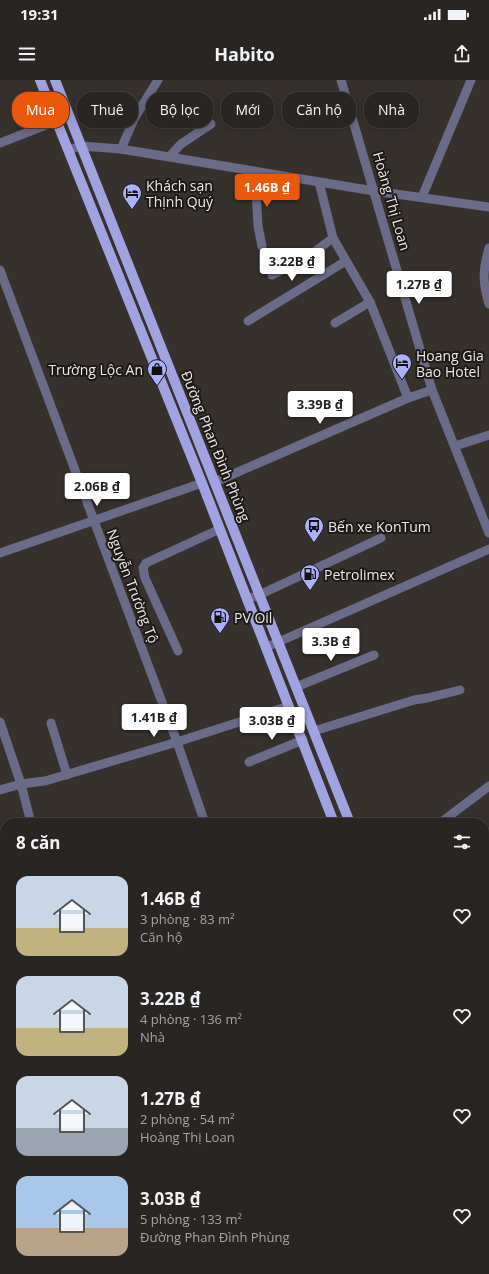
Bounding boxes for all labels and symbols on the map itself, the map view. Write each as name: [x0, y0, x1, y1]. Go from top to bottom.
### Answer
street label: Hoàng Thị Loan: [369, 149, 415, 253]
pin: 1.46B ₫: [230, 174, 304, 208]
place label: Khách sạn Thịnh Quý: [146, 176, 214, 211]
hotel icon: Khách sạn Thịnh Quý: [121, 182, 143, 210]
pin: 3.22B ₫: [255, 248, 329, 282]
pin: 1.27B ₫: [382, 271, 456, 305]
place label: Hoang Gia Bao Hotel: [416, 346, 484, 381]
hotel icon: Hoang Gia Bao Hotel: [391, 352, 413, 380]
shop icon: Trường Lộc An: [146, 358, 168, 386]
place label: Trường Lộc An: [48, 360, 143, 379]
street label: Đường Phan Đình Phùng: [177, 368, 255, 525]
pin: 3.39B ₫: [283, 391, 357, 425]
pin: 2.06B ₫: [60, 473, 134, 507]
bus stop icon: Bến xe KonTum: [303, 515, 325, 543]
place label: Bến xe KonTum: [328, 517, 431, 536]
street label: Nguyễn Trường Tộ: [102, 526, 164, 646]
fuel station icon: Petrolimex: [299, 563, 321, 591]
place label: Petrolimex: [324, 565, 395, 584]
fuel station icon: PV Oil: [209, 606, 231, 634]
place label: PV Oil: [234, 608, 272, 627]
pin: 3.3B ₫: [298, 628, 364, 662]
pin: 1.41B ₫: [117, 704, 191, 738]
pin: 3.03B ₫: [235, 707, 309, 741]

